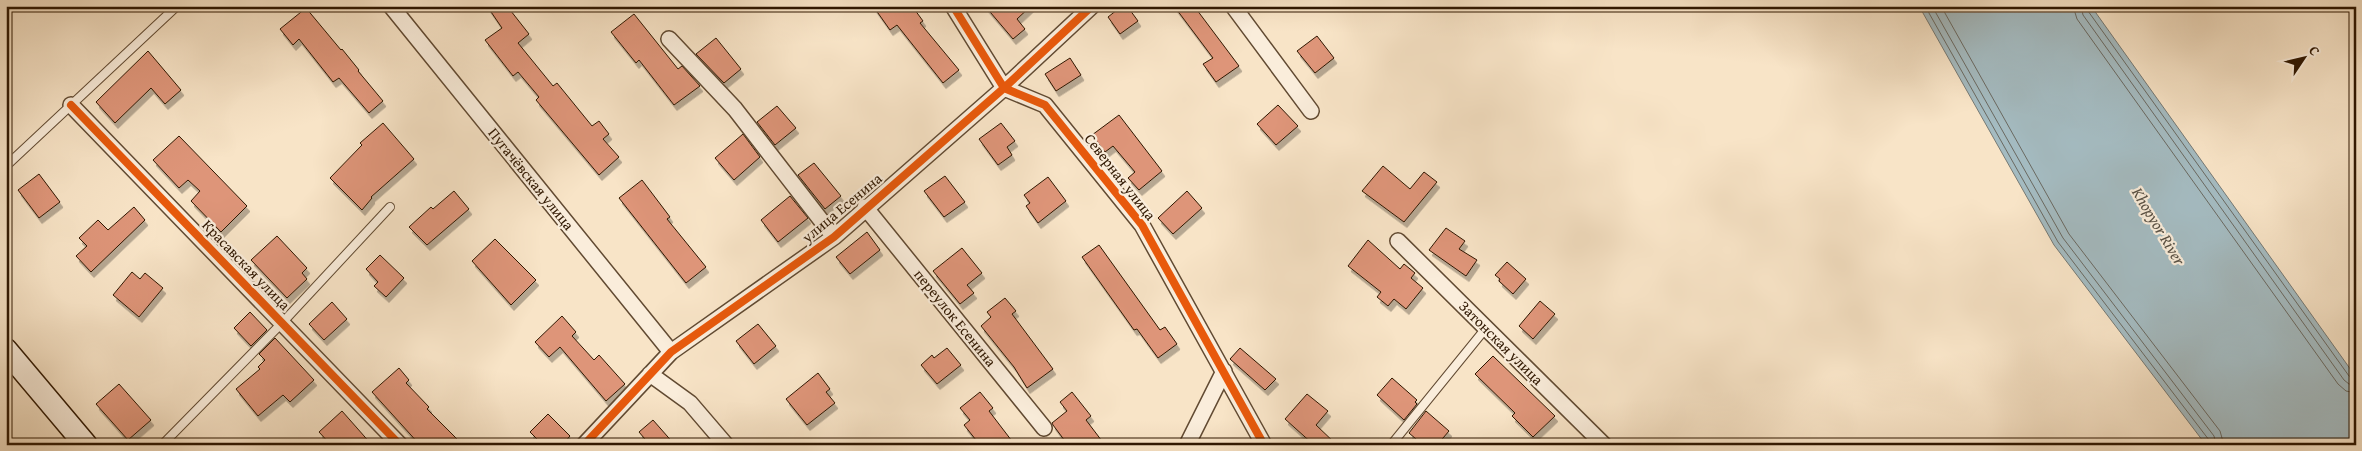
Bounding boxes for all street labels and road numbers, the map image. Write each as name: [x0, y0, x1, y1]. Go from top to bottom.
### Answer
street label: Пугачёвская улица: [484, 123, 580, 235]
street label: Северная улица: [1080, 129, 1161, 225]
street label: улица Есенина: [796, 167, 887, 248]
street label: Красавская улица: [198, 215, 296, 315]
street label: переулок Есенина: [909, 264, 1002, 372]
street label: Затонская улица: [1454, 296, 1549, 390]

